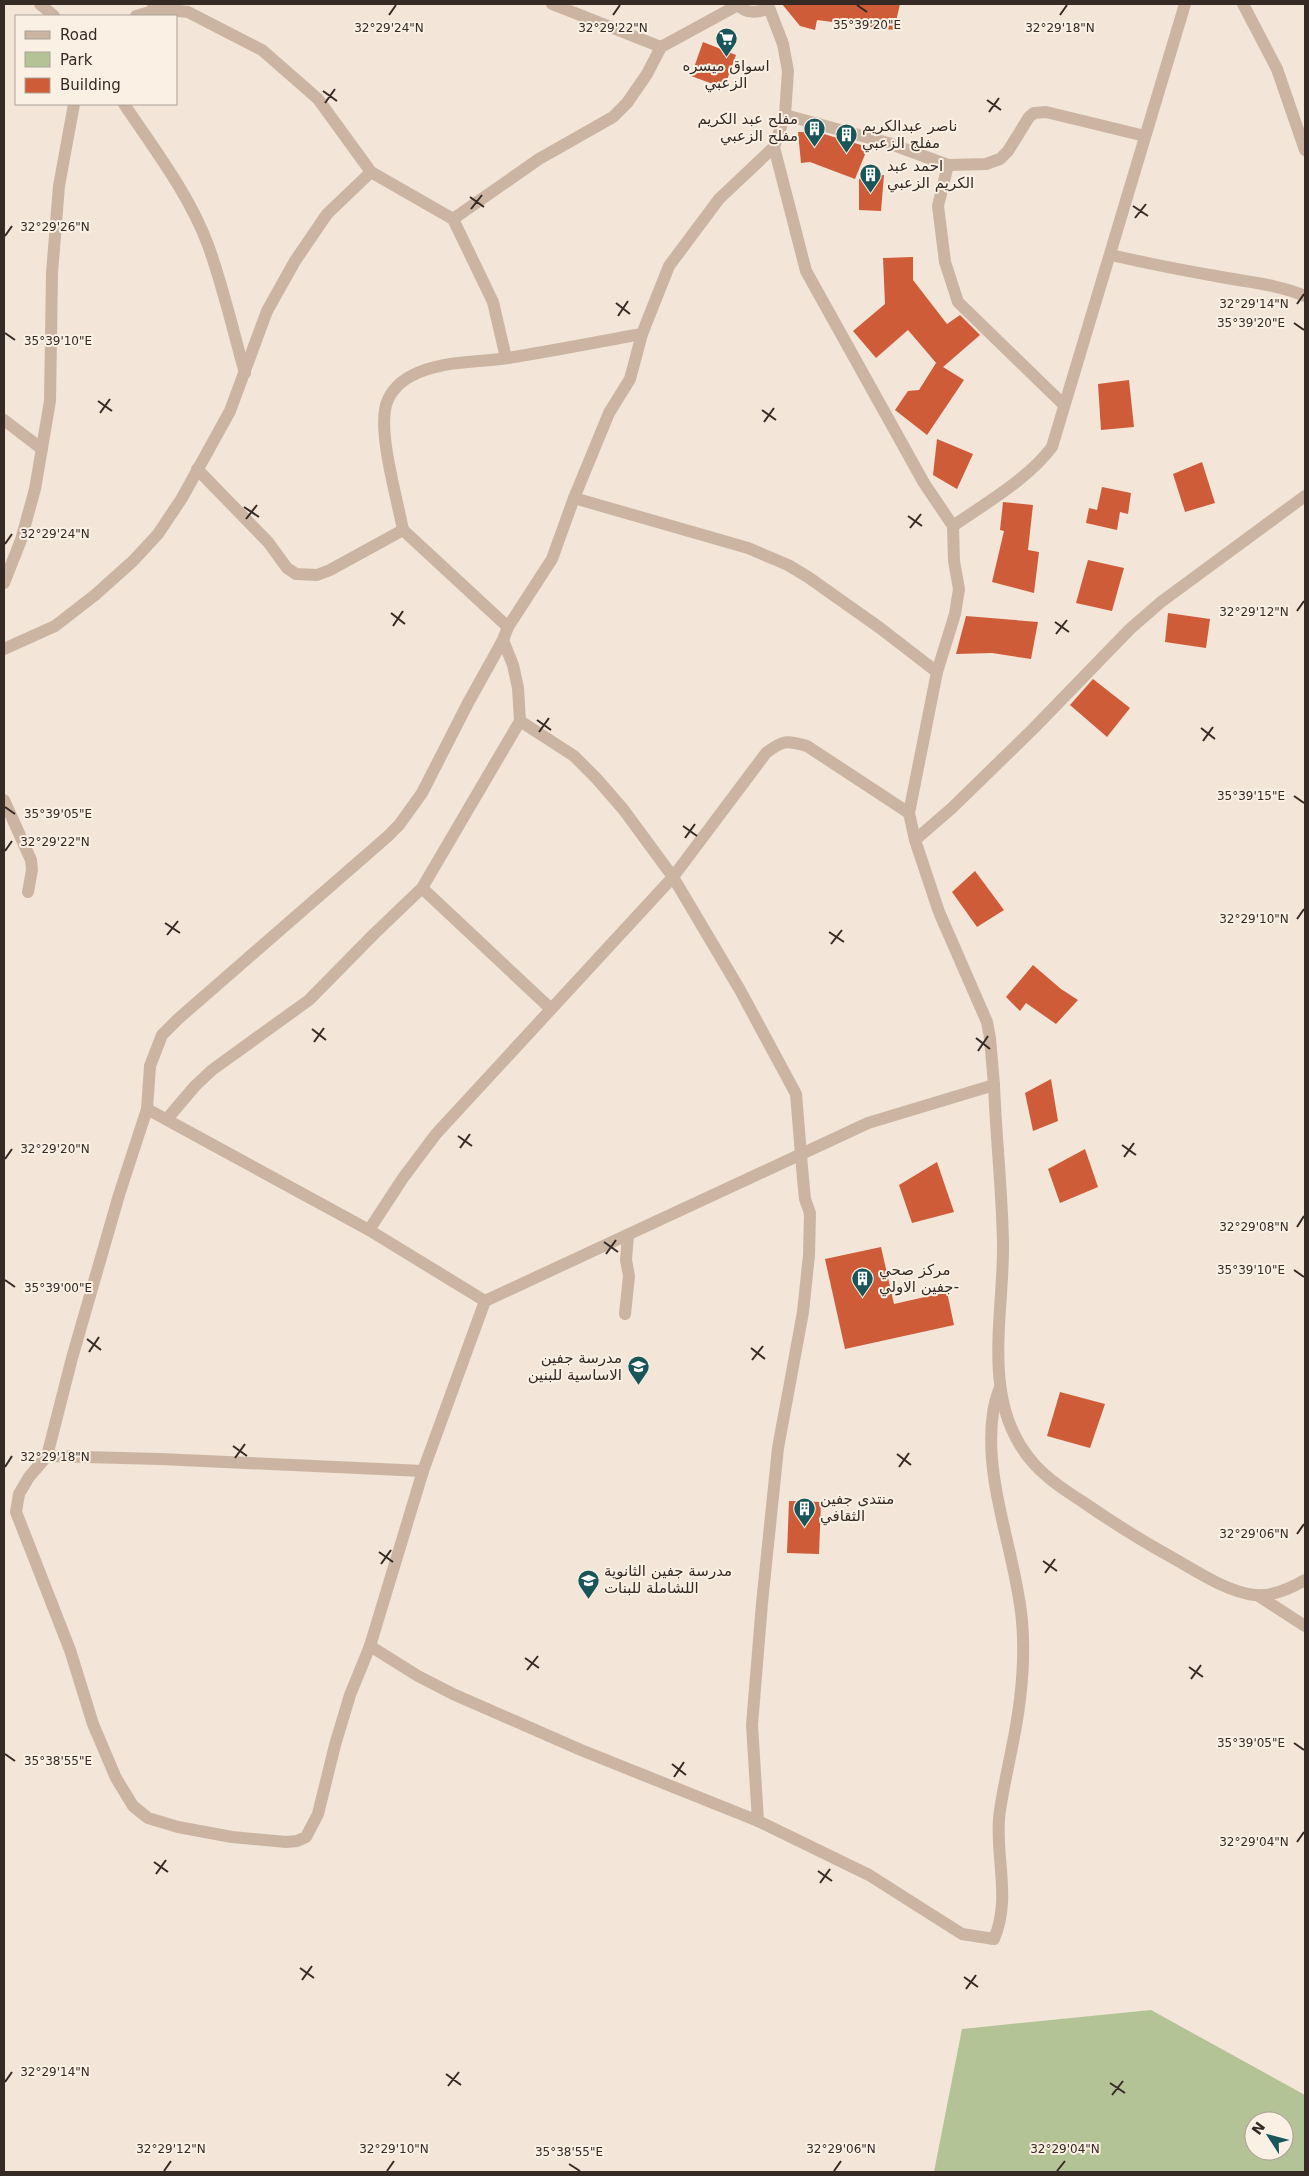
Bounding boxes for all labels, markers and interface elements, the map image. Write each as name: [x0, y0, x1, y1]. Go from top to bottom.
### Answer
legend: [15, 15, 178, 105]
text: 35°39'20"E: [833, 18, 901, 32]
text: 32°29'24"N: [354, 21, 424, 35]
text: 32°29'22"N: [578, 21, 648, 35]
text: 32°29'18"N: [1025, 21, 1095, 35]
text: Road: [60, 26, 98, 44]
supermarket icon: اسواق ميسره الزعبي: [714, 26, 738, 57]
text: Park: [60, 51, 93, 69]
place label: اسواق ميسره الزعبي: [682, 57, 770, 93]
text: Building: [60, 76, 121, 94]
place label: مفلح عبد الكريم مفلح الزعبي: [697, 110, 798, 146]
building icon: مفلح عبد الكريم مفلح الزعبي: [802, 116, 826, 147]
place label: ناصر عبدالكريم مفلج الزعبي: [862, 117, 957, 153]
building icon: ناصر عبدالكريم مفلج الزعبي: [834, 123, 858, 154]
place label: احمد عبد الكريم الزعبي: [887, 157, 974, 193]
building icon: احمد عبد الكريم الزعبي: [859, 163, 883, 194]
text: 32°29'26"N: [20, 220, 90, 234]
text: 32°29'14"N: [1219, 297, 1289, 311]
text: 35°39'20"E: [1217, 316, 1285, 330]
text: 35°39'10"E: [24, 334, 92, 348]
text: 32°29'24"N: [20, 527, 90, 541]
text: 32°29'12"N: [1219, 605, 1289, 619]
text: 35°39'15"E: [1217, 789, 1285, 803]
text: 35°39'05"E: [24, 807, 92, 821]
text: 32°29'22"N: [20, 835, 90, 849]
text: 32°29'10"N: [1219, 912, 1289, 926]
text: 32°29'20"N: [20, 1142, 90, 1156]
text: 32°29'08"N: [1219, 1220, 1289, 1234]
place label: مركز صحي جفين الاولي-: [879, 1261, 959, 1297]
text: 35°39'10"E: [1217, 1263, 1285, 1277]
building icon: مركز صحي جفين الاولي-: [851, 1267, 875, 1298]
text: 35°39'00"E: [24, 1281, 92, 1295]
place label: مدرسة جفين الاساسية للبنين: [528, 1349, 622, 1384]
school or university icon: مدرسة جفين الاساسية للبنين: [626, 1355, 650, 1386]
text: 32°29'18"N: [20, 1450, 90, 1464]
place label: منتدى جفين الثقافي: [820, 1490, 894, 1526]
building icon: منتدى جفين الثقافي: [792, 1496, 816, 1527]
text: 32°29'06"N: [1219, 1527, 1289, 1541]
place label: مدرسة جفين الثانوية اللشاملة للبنات: [604, 1562, 732, 1597]
school or university icon: مدرسة جفين الثانوية اللشاملة للبنات: [576, 1568, 600, 1599]
text: 35°39'05"E: [1217, 1736, 1285, 1750]
text: 35°38'55"E: [24, 1754, 92, 1768]
text: 32°29'04"N: [1219, 1835, 1289, 1849]
text: 32°29'14"N: [20, 2065, 90, 2079]
north arrow: [1244, 2111, 1294, 2161]
text: N: [1249, 2119, 1268, 2138]
text: 32°29'12"N: [136, 2142, 206, 2156]
text: 32°29'10"N: [359, 2142, 429, 2156]
text: 32°29'06"N: [806, 2142, 876, 2156]
text: 32°29'04"N: [1030, 2142, 1100, 2156]
text: 35°38'55"E: [535, 2145, 603, 2159]

